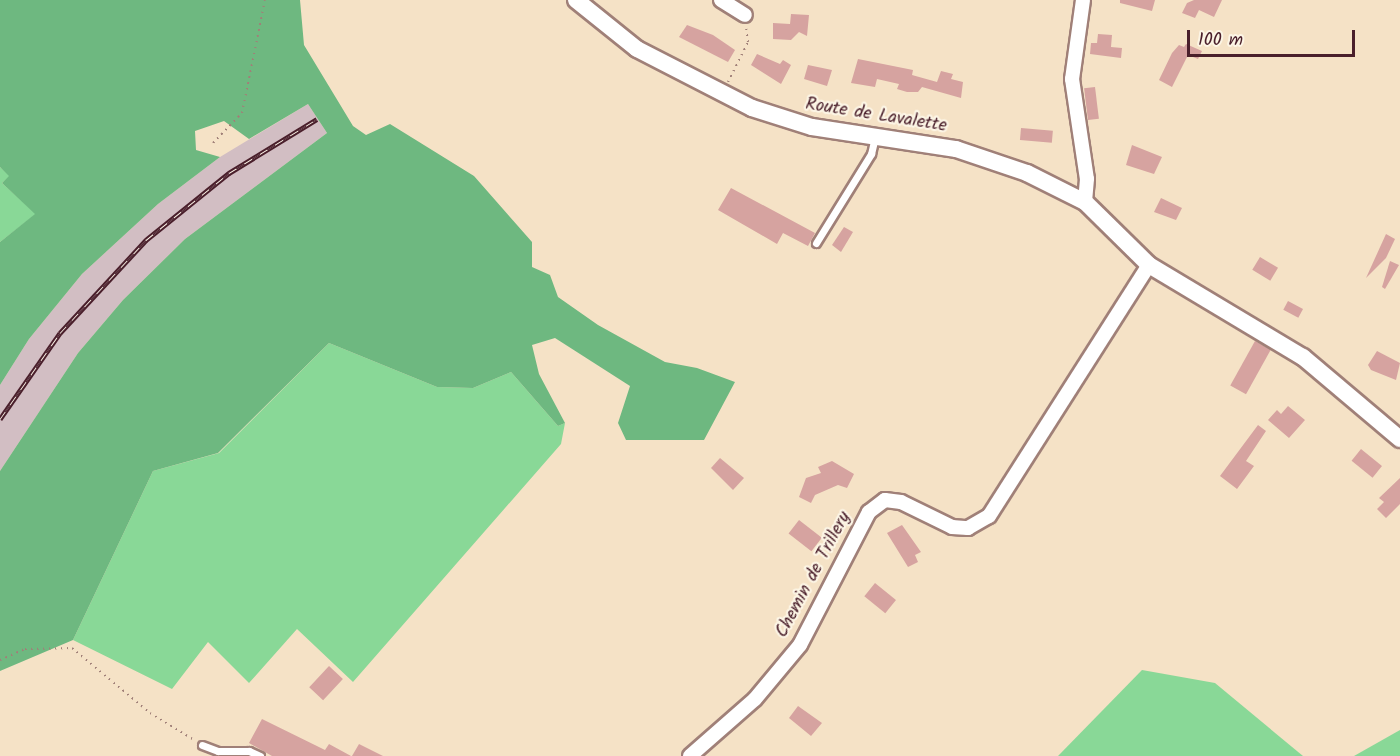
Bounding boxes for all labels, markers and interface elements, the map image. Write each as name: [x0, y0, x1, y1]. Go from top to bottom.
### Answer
scale bar: [1190, 18, 1358, 56]
text: 100 m: [1198, 26, 1243, 55]
street label: Route de Lavalette: [804, 94, 948, 138]
street label: Chemin de Trillery: [772, 508, 856, 642]

